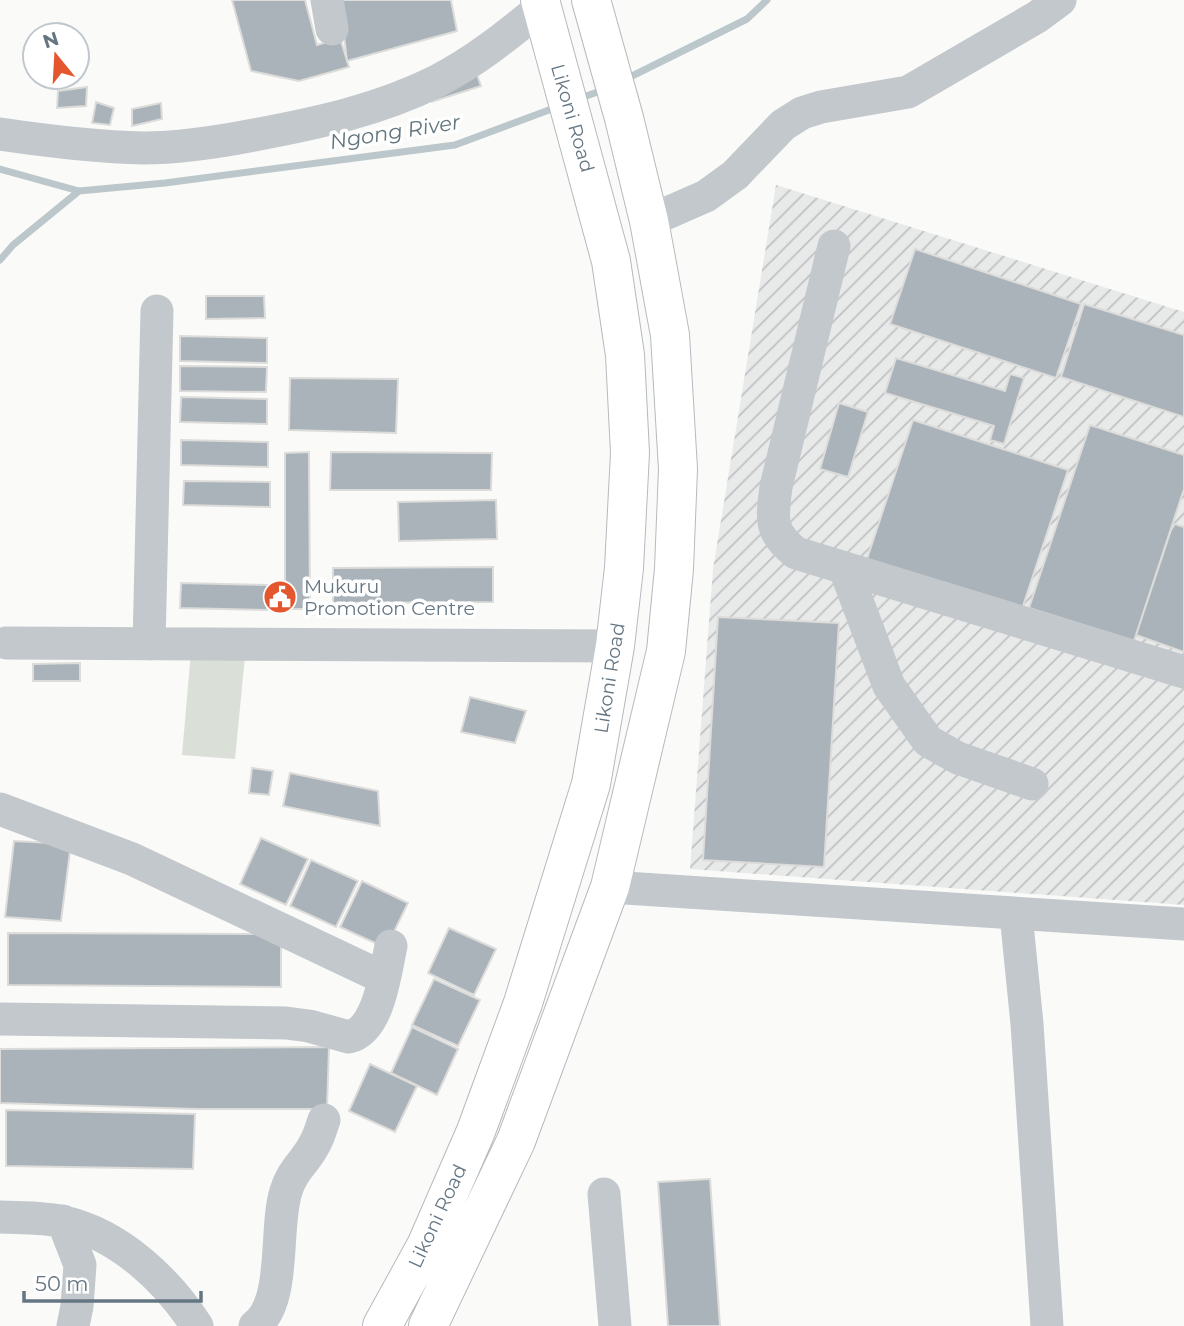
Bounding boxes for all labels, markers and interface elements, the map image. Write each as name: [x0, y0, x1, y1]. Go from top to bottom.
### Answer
north arrow: [21, 21, 91, 91]
text: N: [40, 27, 62, 54]
street label: Likoni Road: [546, 61, 599, 175]
water label: Ngong River: [328, 109, 462, 154]
place label: Mukuru Promotion Centre: [304, 575, 475, 620]
public building icon: Mukuru Promotion Centre: [261, 578, 299, 616]
street label: Likoni Road: [589, 621, 630, 735]
street label: Likoni Road: [403, 1161, 471, 1272]
scale bar: [24, 1260, 201, 1304]
text: 50 m: [35, 1271, 89, 1296]

